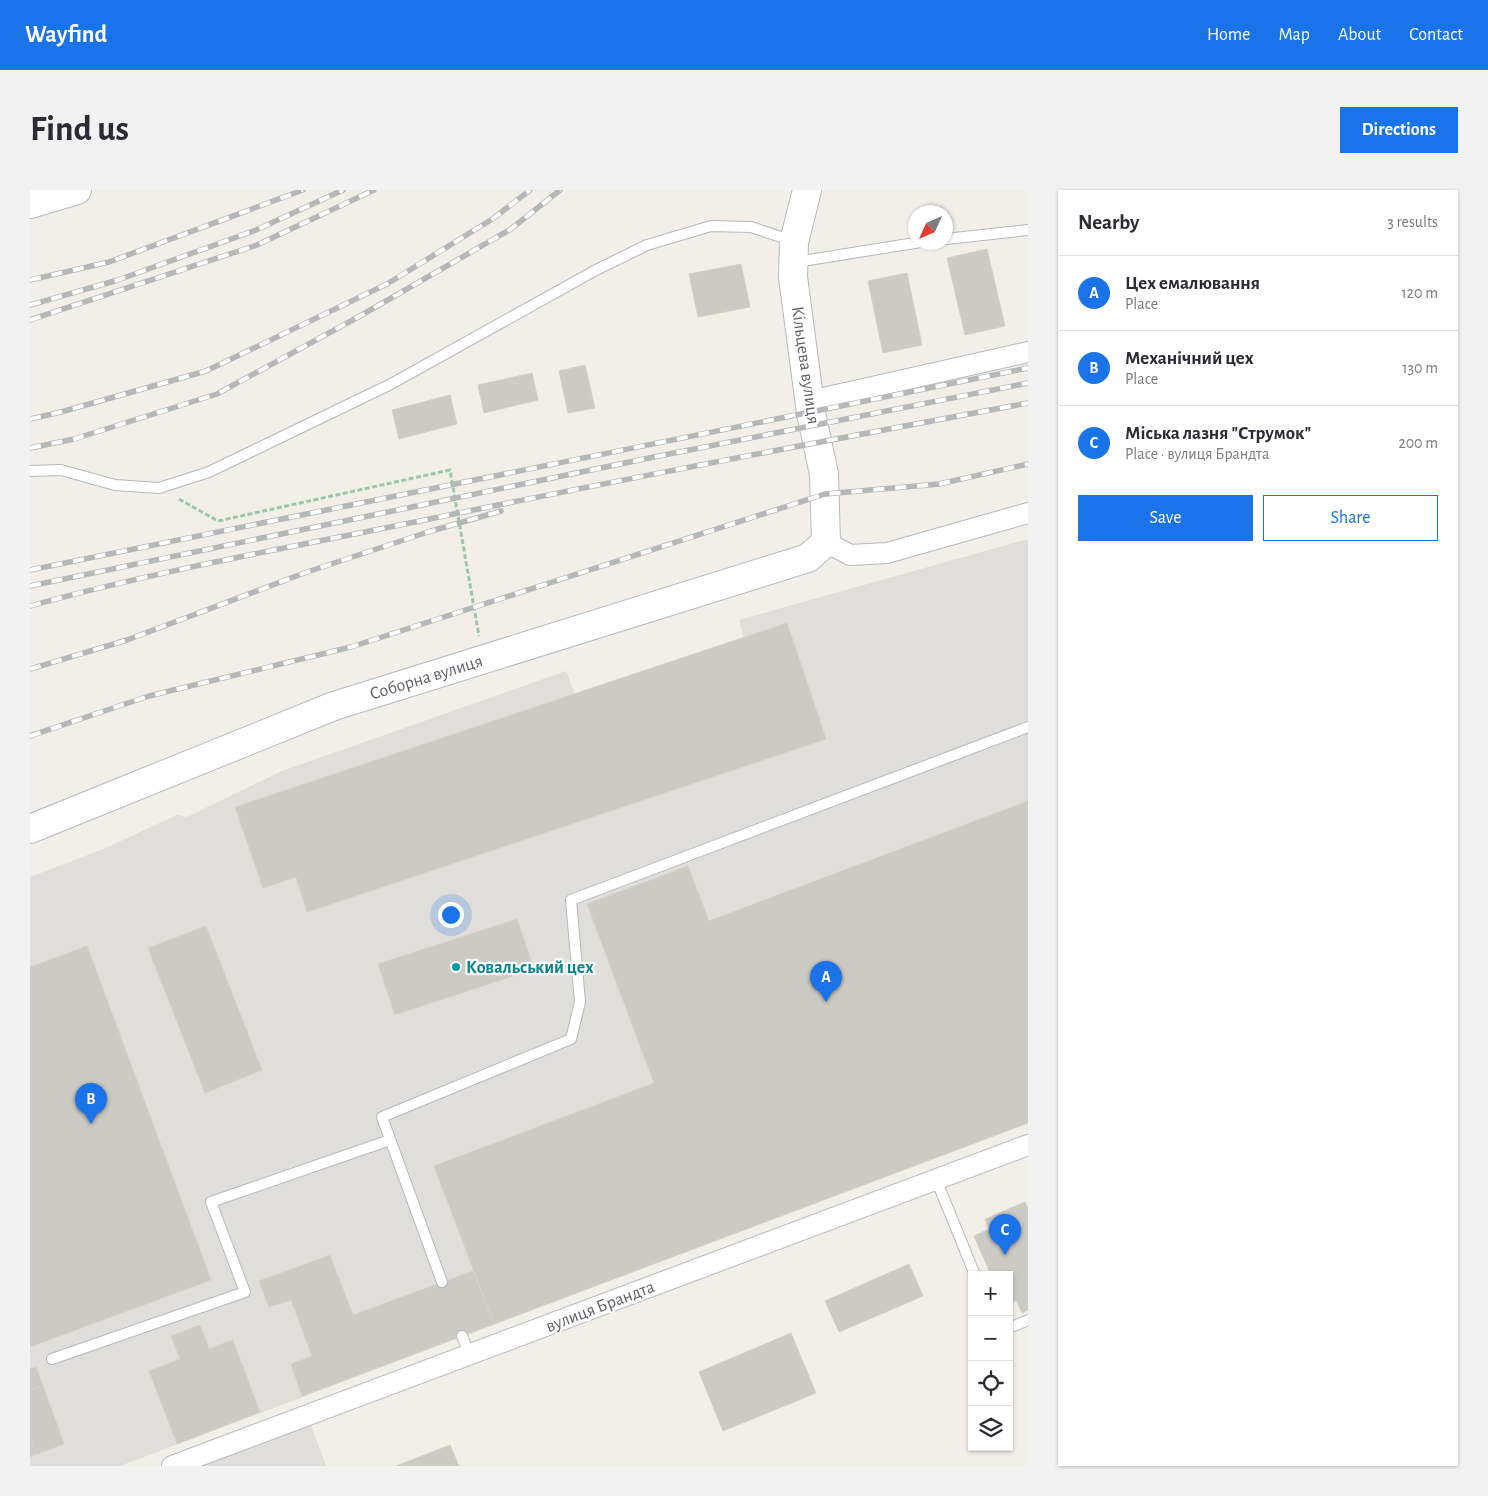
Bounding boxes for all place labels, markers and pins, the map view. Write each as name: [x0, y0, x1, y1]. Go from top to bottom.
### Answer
place label: Ковальський цех: [466, 959, 594, 977]
marker: Ковальський цех: [450, 961, 462, 973]
pin: A: [810, 961, 842, 1002]
pin: B: [75, 1083, 107, 1124]
pin: C: [989, 1214, 1021, 1255]

